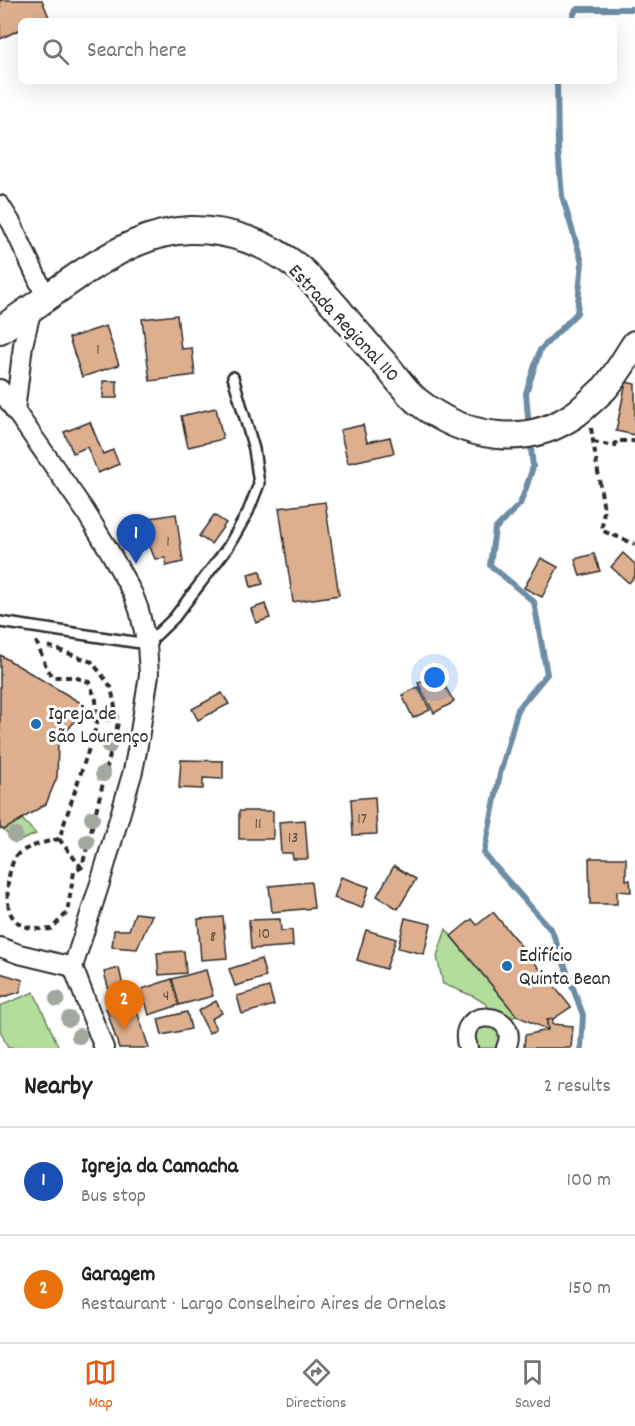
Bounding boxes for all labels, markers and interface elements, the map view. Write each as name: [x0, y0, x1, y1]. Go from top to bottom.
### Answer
search box: [18, 18, 617, 84]
icon: search: [39, 35, 72, 68]
text: Search here: [87, 36, 186, 67]
street label: Estrada Regional 110: [281, 259, 405, 389]
house number: 1: [96, 339, 100, 362]
pin: 1: [116, 514, 156, 564]
house number: 1: [166, 531, 170, 554]
your location: [420, 663, 449, 692]
place label: Igreja de São Lourenço: [48, 701, 148, 752]
marker: Igreja de São Lourenço: [29, 717, 43, 731]
house number: 17: [357, 808, 367, 831]
house number: 11: [254, 813, 262, 836]
house number: 13: [288, 827, 298, 850]
house number: 10: [258, 923, 270, 946]
house number: 8: [210, 926, 216, 949]
place label: Edifício Quinta Bean: [519, 943, 610, 994]
marker: Edifício Quinta Bean: [500, 959, 514, 973]
pin: 2: [104, 980, 144, 1030]
house number: 4: [163, 985, 169, 1008]
text: Nearby: [24, 1069, 92, 1106]
text: 2 results: [544, 1073, 611, 1101]
text: Igreja da Camacha: [81, 1152, 238, 1183]
text: 1: [41, 1167, 46, 1195]
text: 100 m: [567, 1167, 611, 1195]
text: Bus stop: [81, 1183, 146, 1211]
text: Garagem: [81, 1260, 155, 1291]
text: 2: [39, 1275, 48, 1303]
text: 150 m: [568, 1275, 611, 1303]
text: Restaurant · Largo Conselheiro Aires de Ornelas: [81, 1291, 446, 1319]
tab: Map: [84, 1356, 117, 1415]
tab: Directions: [286, 1356, 346, 1415]
tab: Saved: [515, 1356, 551, 1415]

